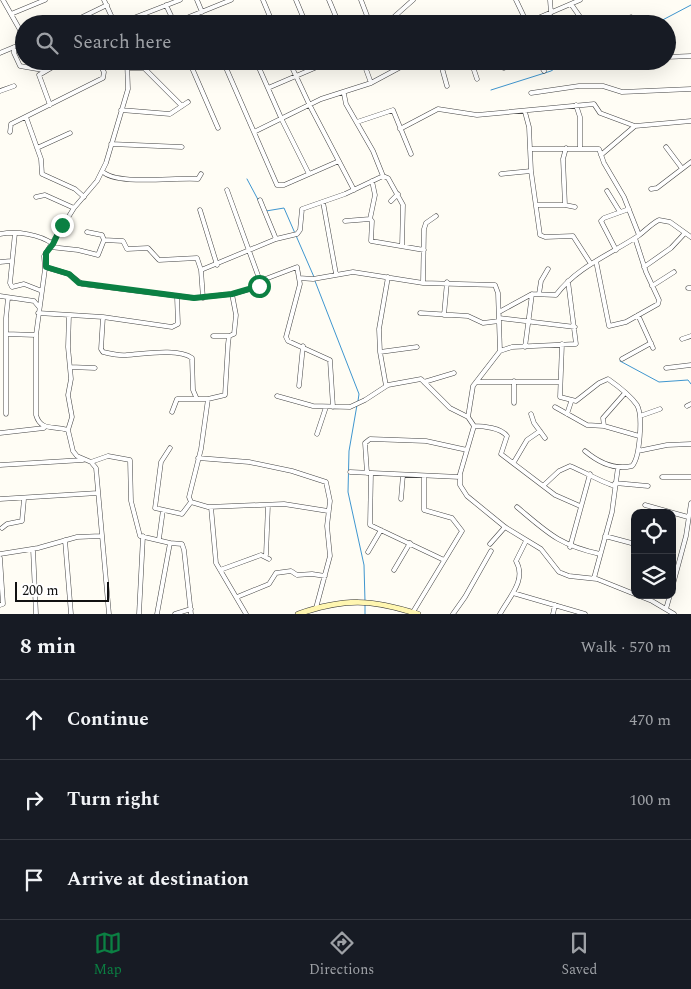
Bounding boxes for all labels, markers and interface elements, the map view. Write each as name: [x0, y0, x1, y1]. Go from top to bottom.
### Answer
search box: [15, 15, 676, 70]
text: Search here: [73, 28, 172, 57]
icon: search: [33, 29, 61, 57]
route end: [51, 214, 74, 237]
route start: [248, 275, 271, 298]
map controls: [631, 509, 676, 599]
button: locate: [631, 509, 676, 554]
button: layers: [631, 554, 676, 599]
scale bar: [15, 579, 109, 602]
text: 200 m: [22, 580, 59, 601]
text: 8 min: [20, 631, 76, 663]
text: Walk · 570 m: [580, 635, 671, 659]
text: Continue: [67, 705, 149, 734]
icon: ahead: [20, 706, 48, 734]
text: 470 m: [629, 708, 671, 732]
text: Turn right: [67, 785, 160, 814]
icon: right: [20, 786, 48, 814]
text: 100 m: [629, 788, 671, 812]
text: Arrive at destination: [67, 865, 249, 894]
icon: arrive: [20, 866, 48, 894]
tab: Map: [94, 929, 122, 980]
tab: Directions: [309, 929, 374, 980]
tab: Saved: [562, 929, 597, 980]

